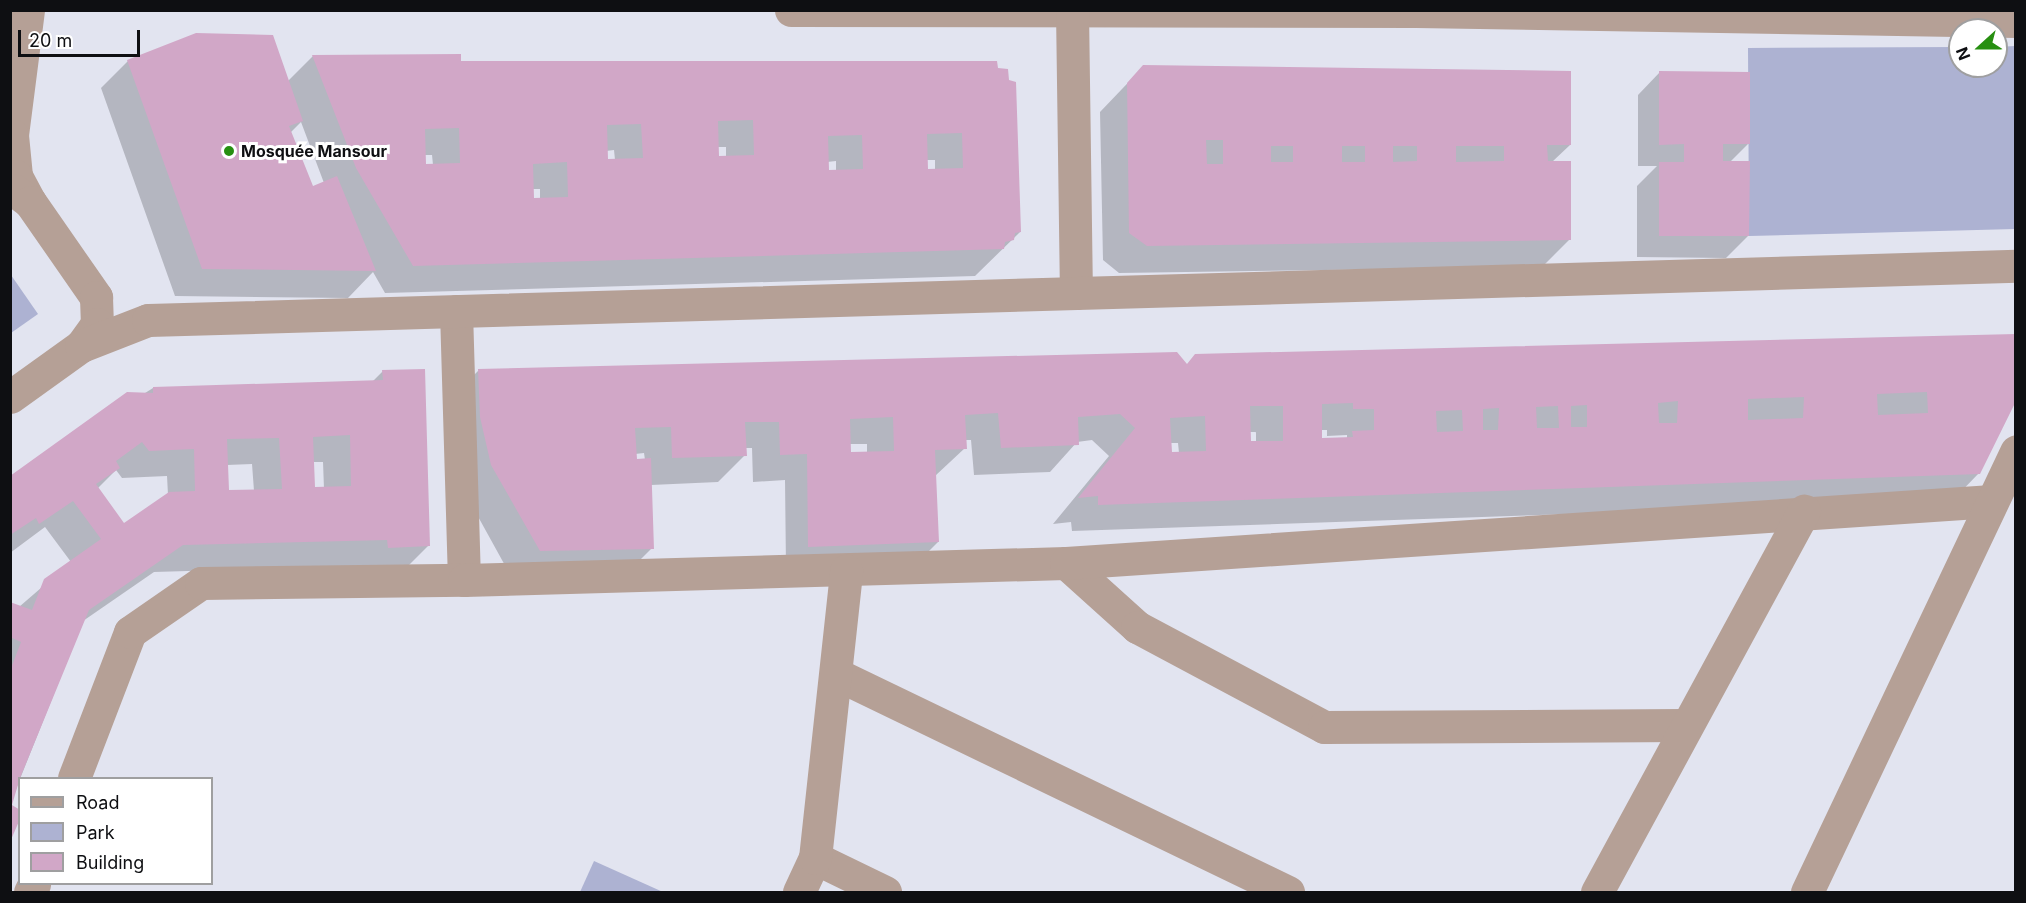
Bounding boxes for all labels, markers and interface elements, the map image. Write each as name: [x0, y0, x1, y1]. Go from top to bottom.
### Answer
scale bar: [21, 18, 142, 56]
north arrow: [1948, 18, 2008, 78]
text: 20 m: [29, 30, 72, 51]
text: N: [1952, 44, 1975, 63]
place label: Mosquée Mansour: [241, 141, 387, 161]
marker: Mosquée Mansour: [222, 144, 236, 158]
legend: [18, 777, 213, 885]
text: Road: [76, 792, 119, 813]
text: Park: [76, 822, 115, 843]
text: Building: [76, 852, 144, 873]

